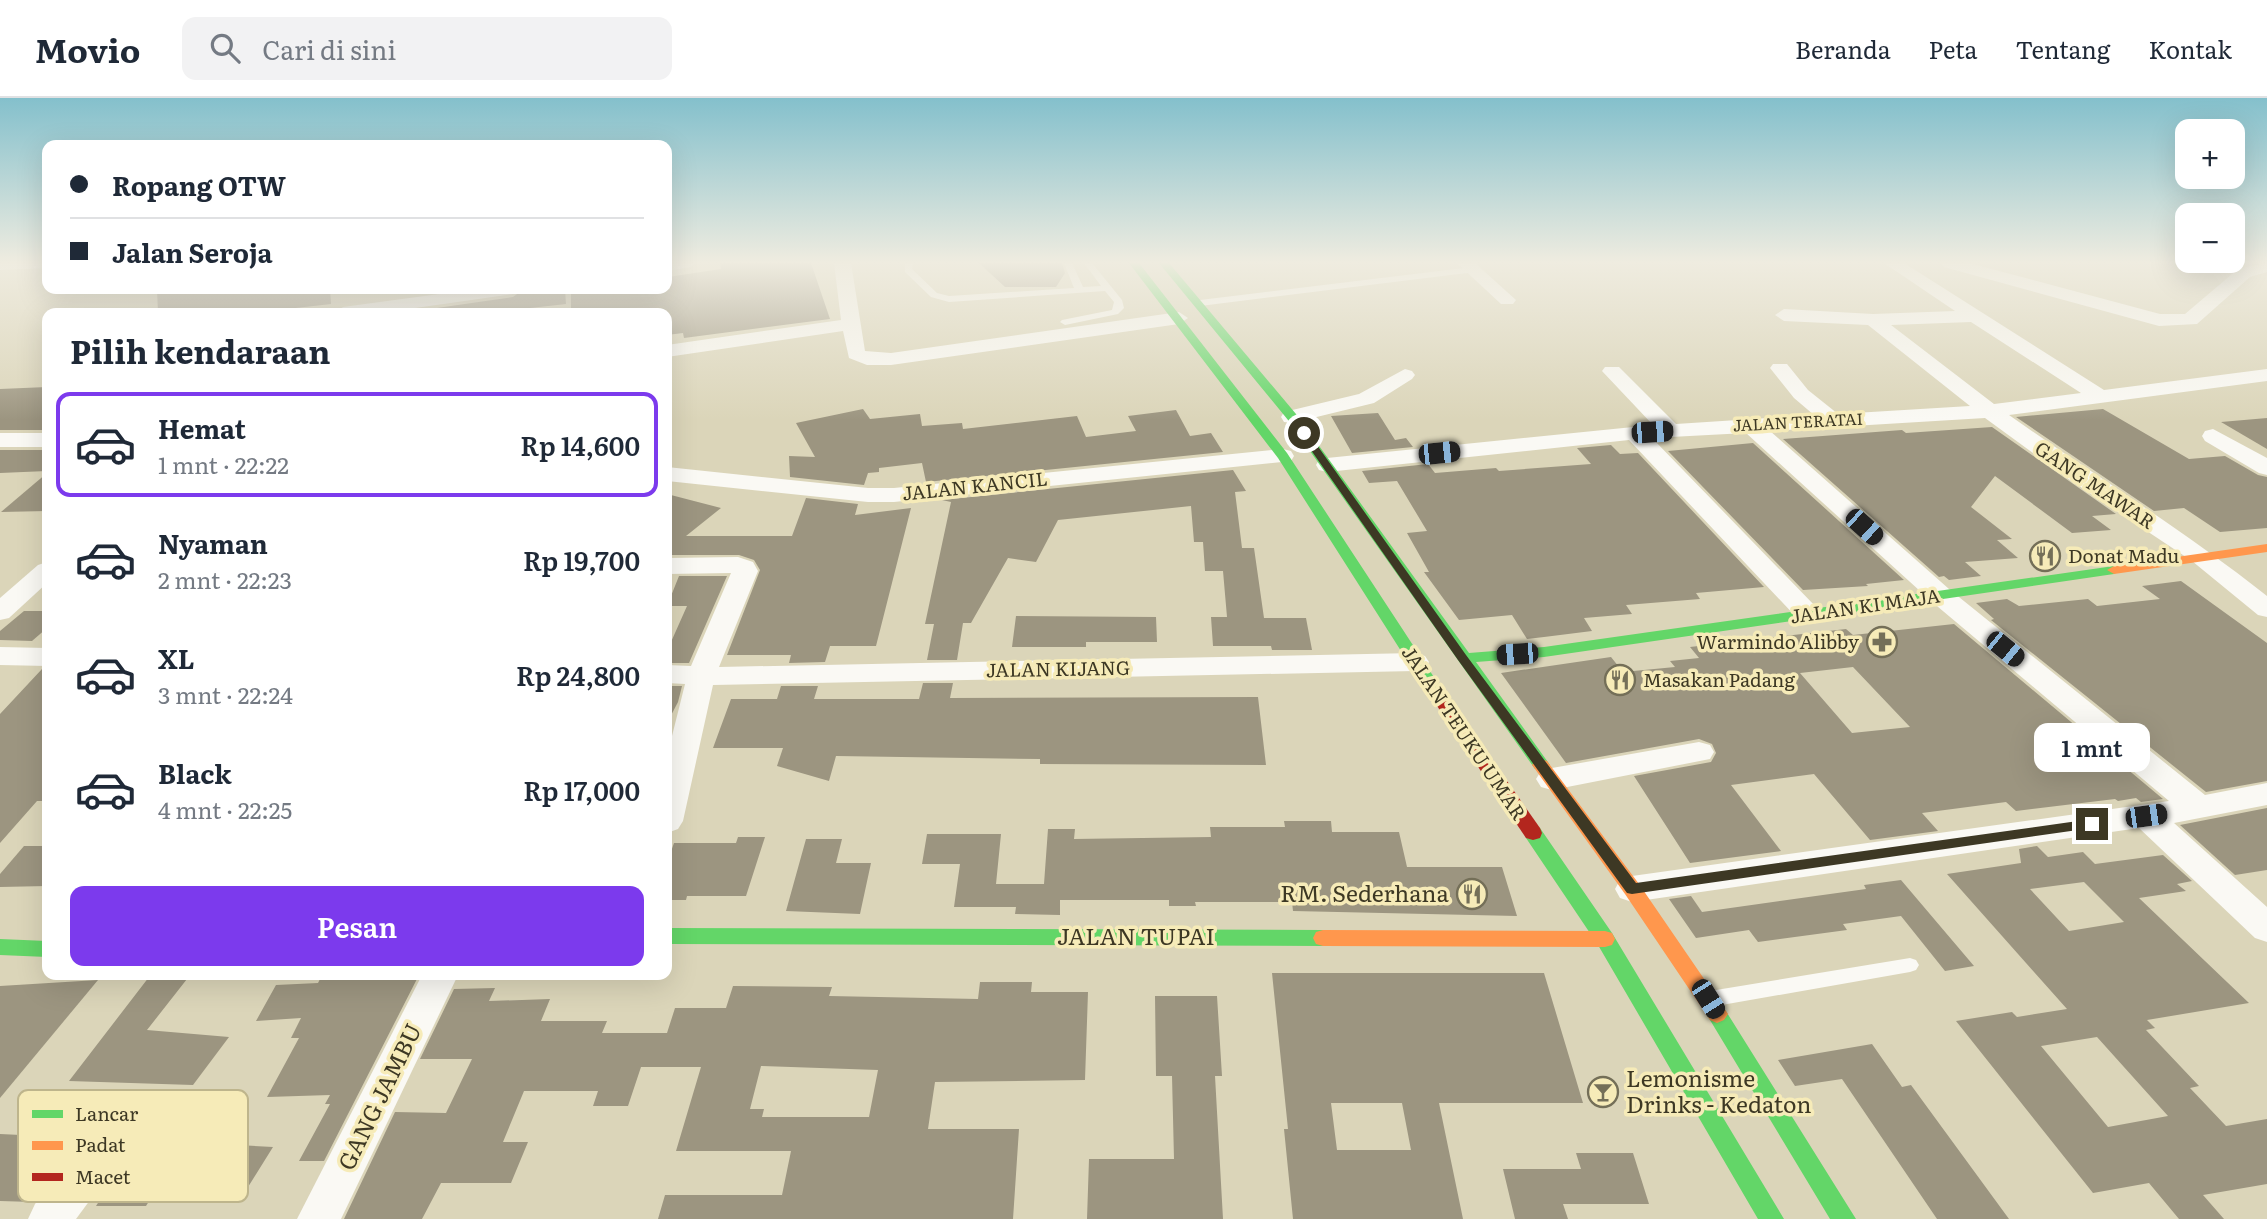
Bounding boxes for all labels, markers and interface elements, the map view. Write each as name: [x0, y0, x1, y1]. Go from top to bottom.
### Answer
search box: [182, 17, 672, 80]
text: Movio: [35, 24, 140, 73]
icon: search: [206, 29, 244, 67]
text: Cari di sini: [262, 29, 396, 68]
text: Beranda: [1795, 31, 1891, 66]
text: Peta: [1929, 31, 1978, 66]
text: Tentang: [2016, 31, 2110, 66]
text: Kontak: [2148, 31, 2232, 66]
map controls: [2175, 119, 2245, 273]
button: +: [2175, 119, 2245, 189]
text: Ropang OTW: [112, 165, 286, 204]
button: −: [2175, 203, 2245, 273]
text: Jalan Seroja: [112, 232, 273, 271]
text: Pilih kendaraan: [70, 326, 330, 374]
street label: JALAN TERATAI: [1732, 406, 1864, 436]
text: Hemat: [158, 408, 246, 447]
icon: car: [74, 413, 137, 476]
route start: [1288, 417, 1320, 449]
car: [1631, 420, 1674, 444]
text: Rp 14,600: [520, 425, 640, 464]
street label: GANG MAWAR: [2030, 434, 2161, 535]
car: [1418, 440, 1461, 466]
text: 1 mnt · 22:22: [158, 447, 289, 481]
street label: JALAN KANCIL: [901, 463, 1049, 507]
car: [1842, 505, 1887, 549]
text: Nyaman: [158, 523, 268, 562]
icon: car: [74, 528, 137, 591]
restaurant icon: Donat Madu: [2028, 539, 2062, 573]
text: Rp 19,700: [523, 540, 640, 579]
place label: Donat Madu: [2068, 541, 2179, 569]
text: 2 mnt · 22:23: [158, 562, 292, 596]
street label: JALAN KI MAJA: [1788, 581, 1942, 629]
pharmacy icon: Warmindo Alibby: [1865, 625, 1899, 659]
place label: Warmindo Alibby: [1696, 627, 1859, 655]
car: [1983, 628, 2028, 670]
text: XL: [158, 638, 195, 677]
street label: JALAN TEUKU UMAR: [1396, 640, 1534, 825]
car: [1496, 642, 1539, 666]
icon: car: [74, 643, 137, 706]
street label: JALAN KIJANG: [986, 653, 1130, 683]
text: Rp 24,800: [516, 655, 640, 694]
restaurant icon: Masakan Padang: [1603, 663, 1637, 697]
place label: Masakan Padang: [1643, 665, 1795, 693]
text: 3 mnt · 22:24: [158, 677, 293, 711]
callout: 1 mnt: [2034, 722, 2150, 772]
text: 1 mnt: [2061, 730, 2123, 764]
text: Black: [158, 753, 232, 792]
icon: car: [74, 758, 137, 821]
text: Rp 17,000: [523, 770, 640, 809]
text: 4 mnt · 22:25: [158, 792, 292, 826]
car: [2124, 803, 2169, 829]
route end: [2076, 808, 2108, 840]
place label: RM. Sederhana: [1280, 875, 1450, 909]
restaurant icon: RM. Sederhana: [1455, 877, 1489, 911]
button: Pesan: [70, 886, 644, 966]
street label: JALAN TUPAI: [1057, 918, 1215, 952]
car: [1688, 976, 1729, 1022]
street label: GANG JAMBU: [328, 1017, 429, 1175]
place label: Lemonisme Drinks - Kedaton: [1626, 1060, 1811, 1120]
bar icon: Lemonisme Drinks - Kedaton: [1586, 1075, 1620, 1109]
legend: [18, 1090, 248, 1202]
text: Lancar: [75, 1099, 138, 1127]
text: Padat: [75, 1130, 126, 1158]
text: Macet: [75, 1162, 131, 1190]

